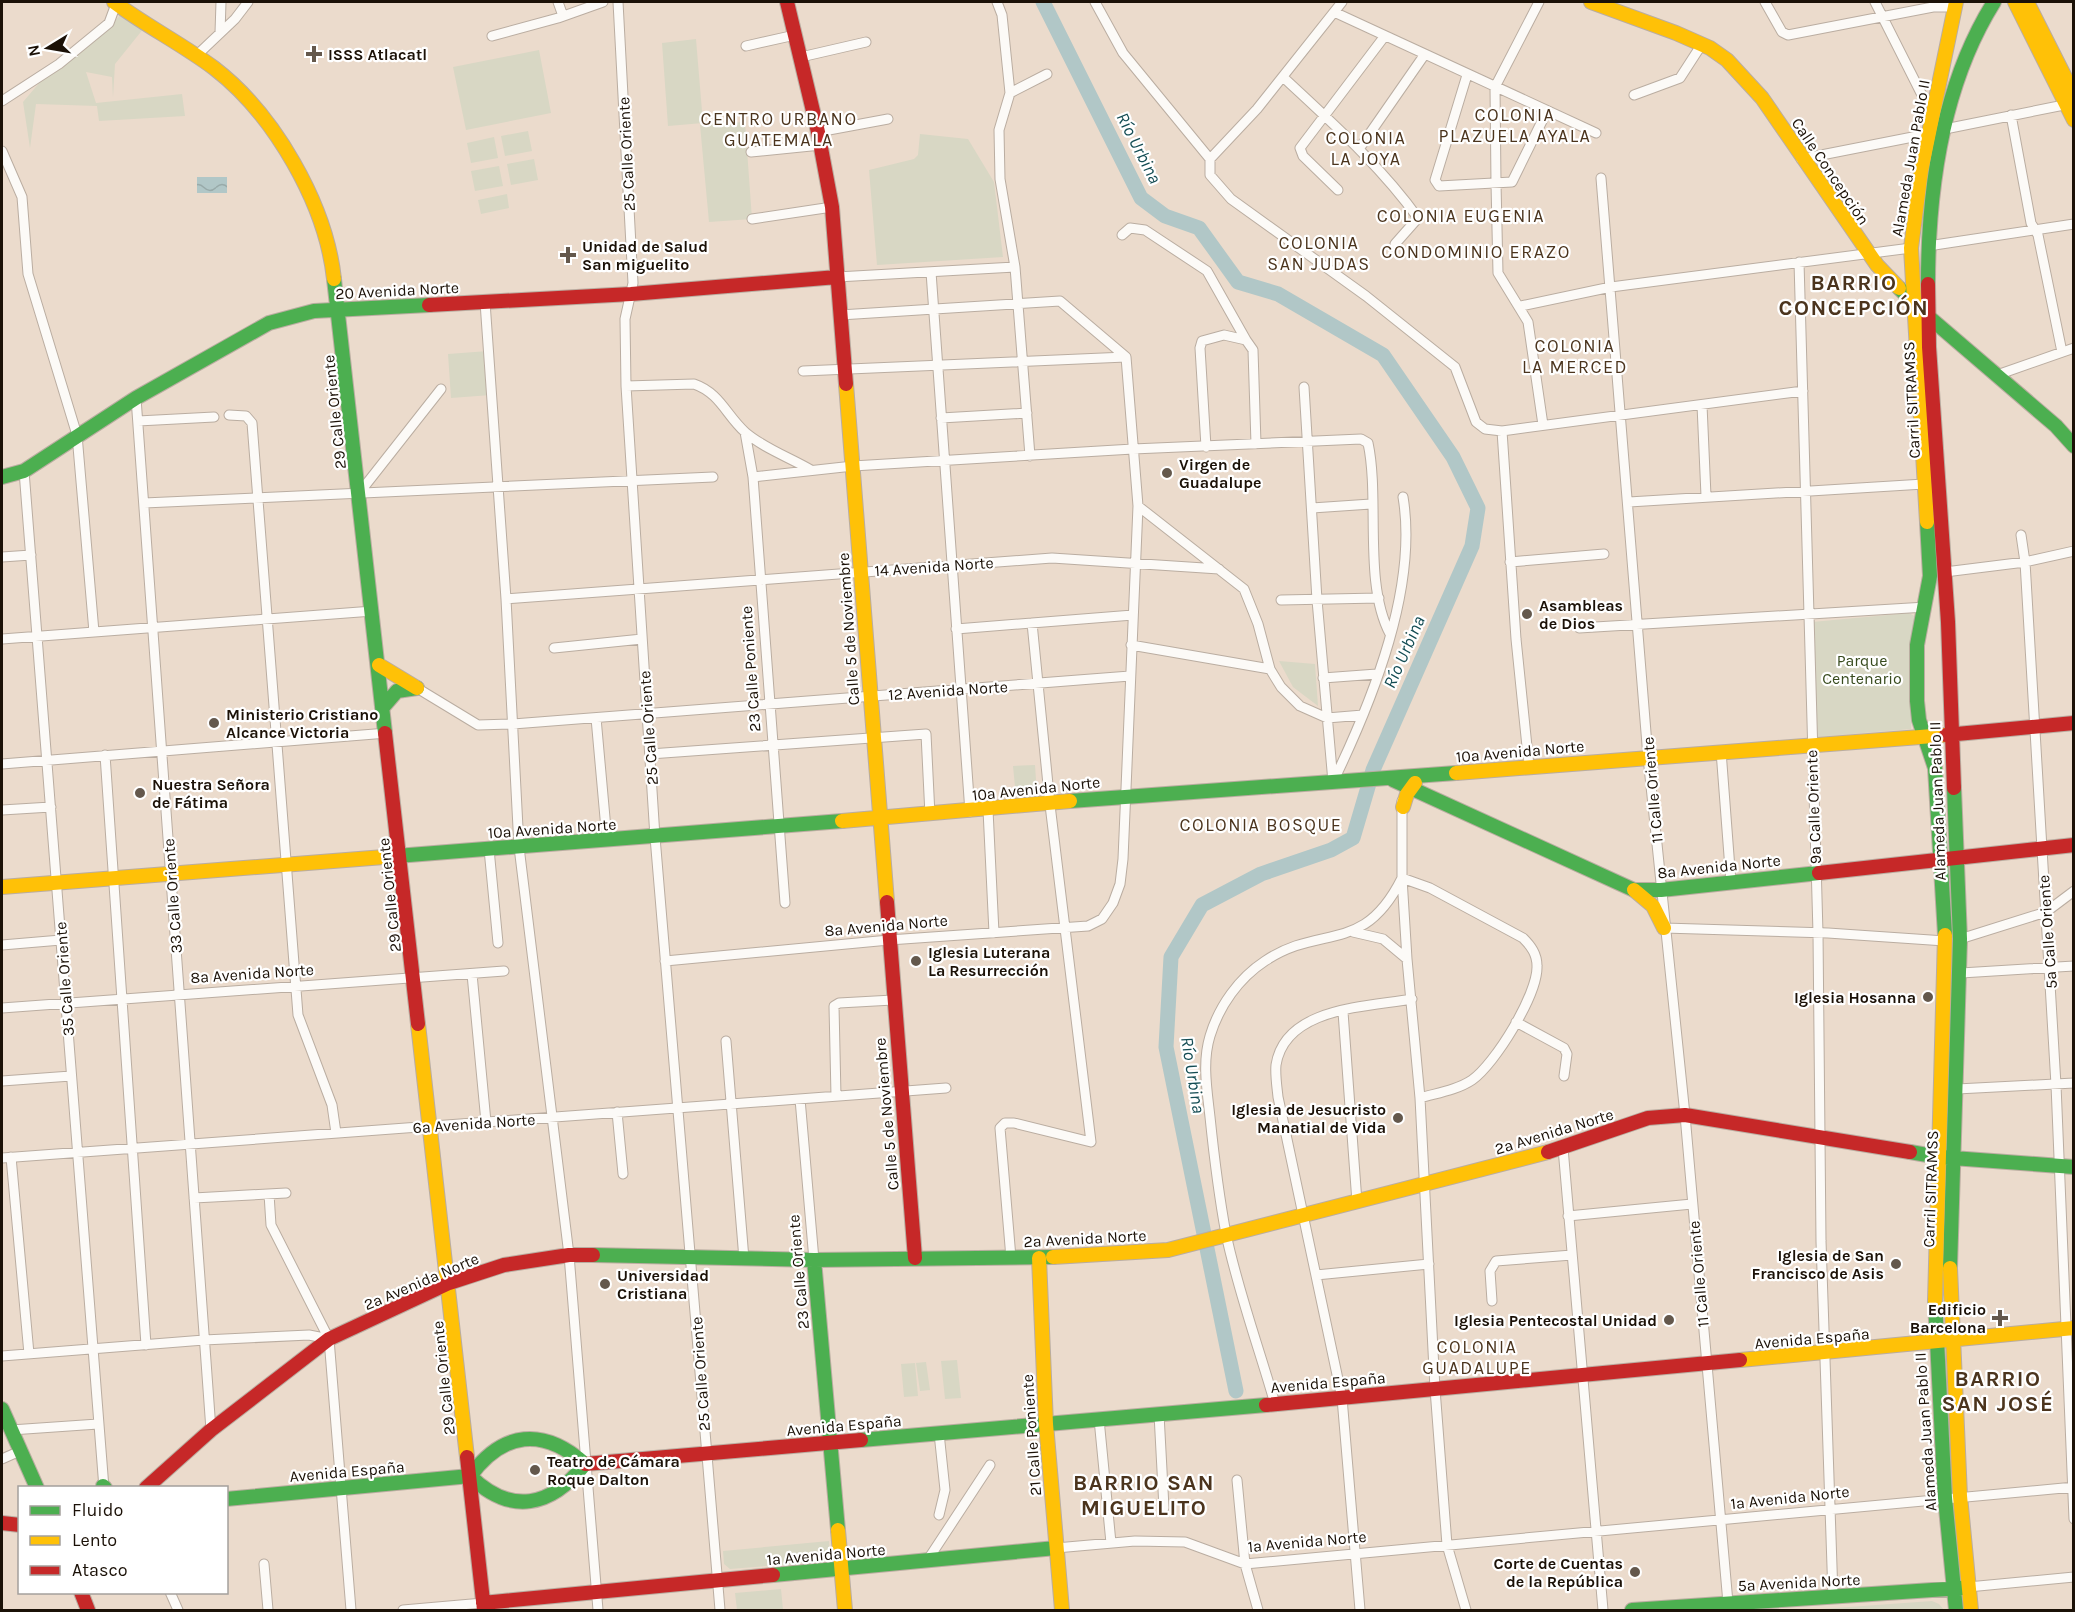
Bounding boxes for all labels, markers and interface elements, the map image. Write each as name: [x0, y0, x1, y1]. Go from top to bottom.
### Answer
north arrow: [18, 18, 78, 78]
text: N: [23, 43, 44, 58]
marker: ISSS Atlacatl: [305, 45, 323, 63]
place label: ISSS Atlacatl: [328, 45, 427, 64]
street label: Alameda Juan Pablo II: [1887, 78, 1934, 238]
street label: 25 Calle Oriente: [614, 96, 639, 212]
district label: COLONIA PLAZUELA AYALA: [1439, 104, 1591, 147]
district label: CENTRO URBANO GUATEMALA: [700, 108, 858, 151]
water label: Río Urbina: [1112, 109, 1166, 187]
street label: Calle Concepción: [1788, 114, 1873, 228]
district label: COLONIA LA JOYA: [1326, 127, 1406, 170]
district label: COLONIA EUGENIA: [1377, 205, 1545, 227]
district label: COLONIA SAN JUDAS: [1267, 232, 1371, 275]
place label: Unidad de Salud San miguelito: [582, 237, 708, 274]
district label: CONDOMINIO ERAZO: [1381, 241, 1571, 263]
marker: Unidad de Salud San miguelito: [559, 246, 577, 264]
district label: BARRIO CONCEPCIÓN: [1779, 270, 1929, 321]
street label: 20 Avenida Norte: [335, 278, 459, 303]
district label: COLONIA LA MERCED: [1522, 335, 1628, 378]
street label: Carril SITRAMSS: [1899, 341, 1924, 459]
street label: 29 Calle Oriente: [319, 354, 350, 470]
place label: Virgen de Guadalupe: [1179, 455, 1262, 492]
marker: Virgen de Guadalupe: [1160, 466, 1174, 480]
street label: Calle 5 de Noviembre: [834, 552, 863, 706]
street label: 14 Avenida Norte: [874, 553, 994, 580]
place label: Asambleas de Dios: [1539, 596, 1623, 633]
street label: 23 Calle Poniente: [737, 605, 764, 733]
marker: Asambleas de Dios: [1520, 607, 1534, 621]
water label: Río Urbina: [1378, 612, 1430, 692]
park label: Parque Centenario: [1822, 651, 1902, 688]
street label: 25 Calle Oriente: [635, 670, 662, 786]
street label: 12 Avenida Norte: [888, 677, 1008, 704]
place label: Ministerio Cristiano Alcance Victoria: [226, 705, 378, 742]
marker: Ministerio Cristiano Alcance Victoria: [207, 716, 221, 730]
street label: Alameda Juan Pablo II: [1925, 721, 1950, 881]
street label: 10a Avenida Norte: [1455, 736, 1585, 767]
street label: 11 Calle Oriente: [1638, 736, 1667, 844]
street label: 9a Calle Oriente: [1802, 749, 1825, 865]
street label: 10a Avenida Norte: [971, 772, 1101, 805]
place label: Nuestra Señora de Fátima: [152, 775, 270, 812]
marker: Nuestra Señora de Fátima: [133, 786, 147, 800]
district label: COLONIA BOSQUE: [1180, 814, 1342, 836]
street label: 10a Avenida Norte: [487, 815, 617, 842]
street label: 29 Calle Oriente: [374, 837, 405, 953]
street label: 33 Calle Oriente: [159, 838, 186, 954]
street label: 8a Avenida Norte: [1657, 851, 1782, 882]
street label: 5a Calle Oriente: [2034, 874, 2061, 990]
street label: 8a Avenida Norte: [824, 911, 949, 940]
street label: 35 Calle Oriente: [51, 921, 78, 1037]
place label: Iglesia Luterana La Resurrección: [928, 943, 1050, 980]
marker: Iglesia Luterana La Resurrección: [909, 954, 923, 968]
street label: 8a Avenida Norte: [190, 960, 314, 987]
place label: Iglesia Hosanna: [1794, 988, 1916, 1007]
marker: Iglesia Hosanna: [1921, 990, 1935, 1004]
water label: Río Urbina: [1176, 1035, 1210, 1115]
street label: Calle 5 de Noviembre: [870, 1037, 903, 1191]
place label: Iglesia de Jesucristo Manatial de Vida: [1231, 1100, 1386, 1137]
street label: 2a Avenida Norte: [1492, 1104, 1616, 1159]
street label: 6a Avenida Norte: [412, 1110, 536, 1137]
marker: Iglesia de Jesucristo Manatial de Vida: [1391, 1111, 1405, 1125]
street label: Carril SITRAMSS: [1919, 1130, 1942, 1248]
street label: 23 Calle Oriente: [784, 1214, 813, 1330]
street label: 11 Calle Oriente: [1684, 1220, 1713, 1328]
street label: 2a Avenida Norte: [1023, 1226, 1147, 1251]
place label: Iglesia de San Francisco de Asis: [1751, 1246, 1884, 1283]
street label: 2a Avenida Norte: [361, 1249, 482, 1314]
marker: Iglesia de San Francisco de Asis: [1889, 1257, 1903, 1271]
place label: Universidad Cristiana: [617, 1266, 709, 1303]
marker: Universidad Cristiana: [598, 1277, 612, 1291]
place label: Edificio Barcelona: [1910, 1300, 1986, 1337]
marker: Edificio Barcelona: [1991, 1309, 2009, 1327]
place label: Iglesia Pentecostal Unidad: [1454, 1311, 1657, 1330]
marker: Iglesia Pentecostal Unidad: [1662, 1313, 1676, 1327]
street label: 25 Calle Oriente: [687, 1316, 714, 1432]
street label: 29 Calle Oriente: [428, 1320, 459, 1436]
street label: Avenida España: [1754, 1324, 1870, 1353]
district label: COLONIA GUADALUPE: [1422, 1336, 1532, 1379]
street label: Alameda Juan Pablo II: [1910, 1352, 1941, 1512]
district label: BARRIO SAN JOSÉ: [1942, 1366, 2054, 1417]
street label: Avenida España: [1270, 1368, 1386, 1397]
street label: 21 Calle Poniente: [1018, 1373, 1045, 1497]
street label: Avenida España: [786, 1411, 902, 1440]
place label: Teatro de Cámara Roque Dalton: [547, 1452, 680, 1489]
street label: Avenida España: [289, 1457, 405, 1486]
marker: Teatro de Cámara Roque Dalton: [528, 1463, 542, 1477]
district label: BARRIO SAN MIGUELITO: [1073, 1470, 1215, 1521]
street label: 1a Avenida Norte: [1730, 1482, 1850, 1513]
legend: [18, 1486, 228, 1594]
text: Fluido: [72, 1499, 123, 1521]
street label: 1a Avenida Norte: [1247, 1527, 1367, 1556]
text: Lento: [72, 1529, 117, 1551]
street label: 1a Avenida Norte: [766, 1540, 886, 1569]
place label: Corte de Cuentas de la República: [1494, 1554, 1623, 1591]
text: Atasco: [72, 1559, 128, 1581]
marker: Corte de Cuentas de la República: [1628, 1565, 1642, 1579]
street label: 5a Avenida Norte: [1737, 1570, 1861, 1595]

